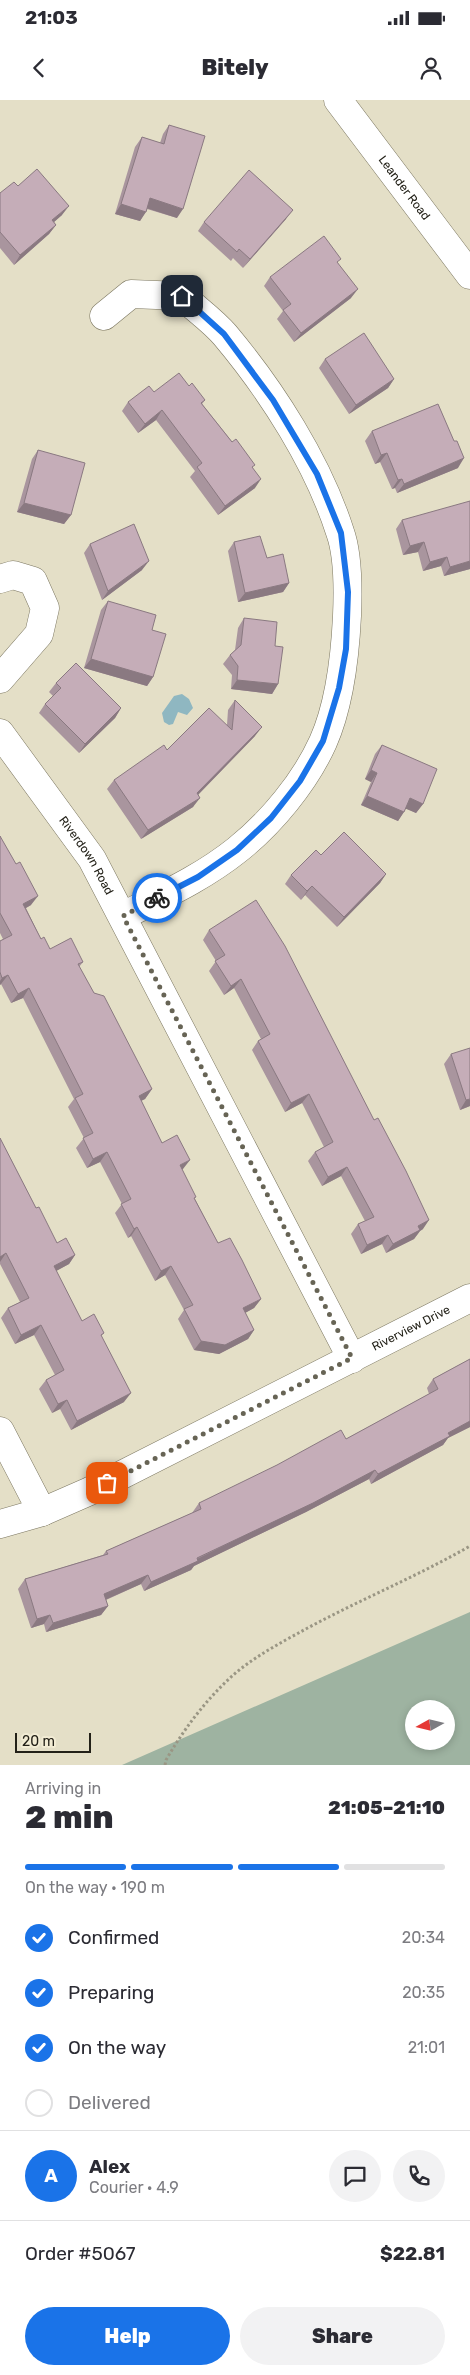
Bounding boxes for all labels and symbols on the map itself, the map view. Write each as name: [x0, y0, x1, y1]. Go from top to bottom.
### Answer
street label: Leander Road: [376, 153, 433, 223]
pin: [161, 275, 203, 317]
street label: Riverdown Road: [56, 813, 116, 897]
courier: [132, 873, 182, 923]
street label: Riverview Drive: [369, 1302, 453, 1354]
pin: [86, 1462, 128, 1504]
north arrow: [405, 1700, 455, 1750]
scale bar: [15, 1730, 91, 1753]

